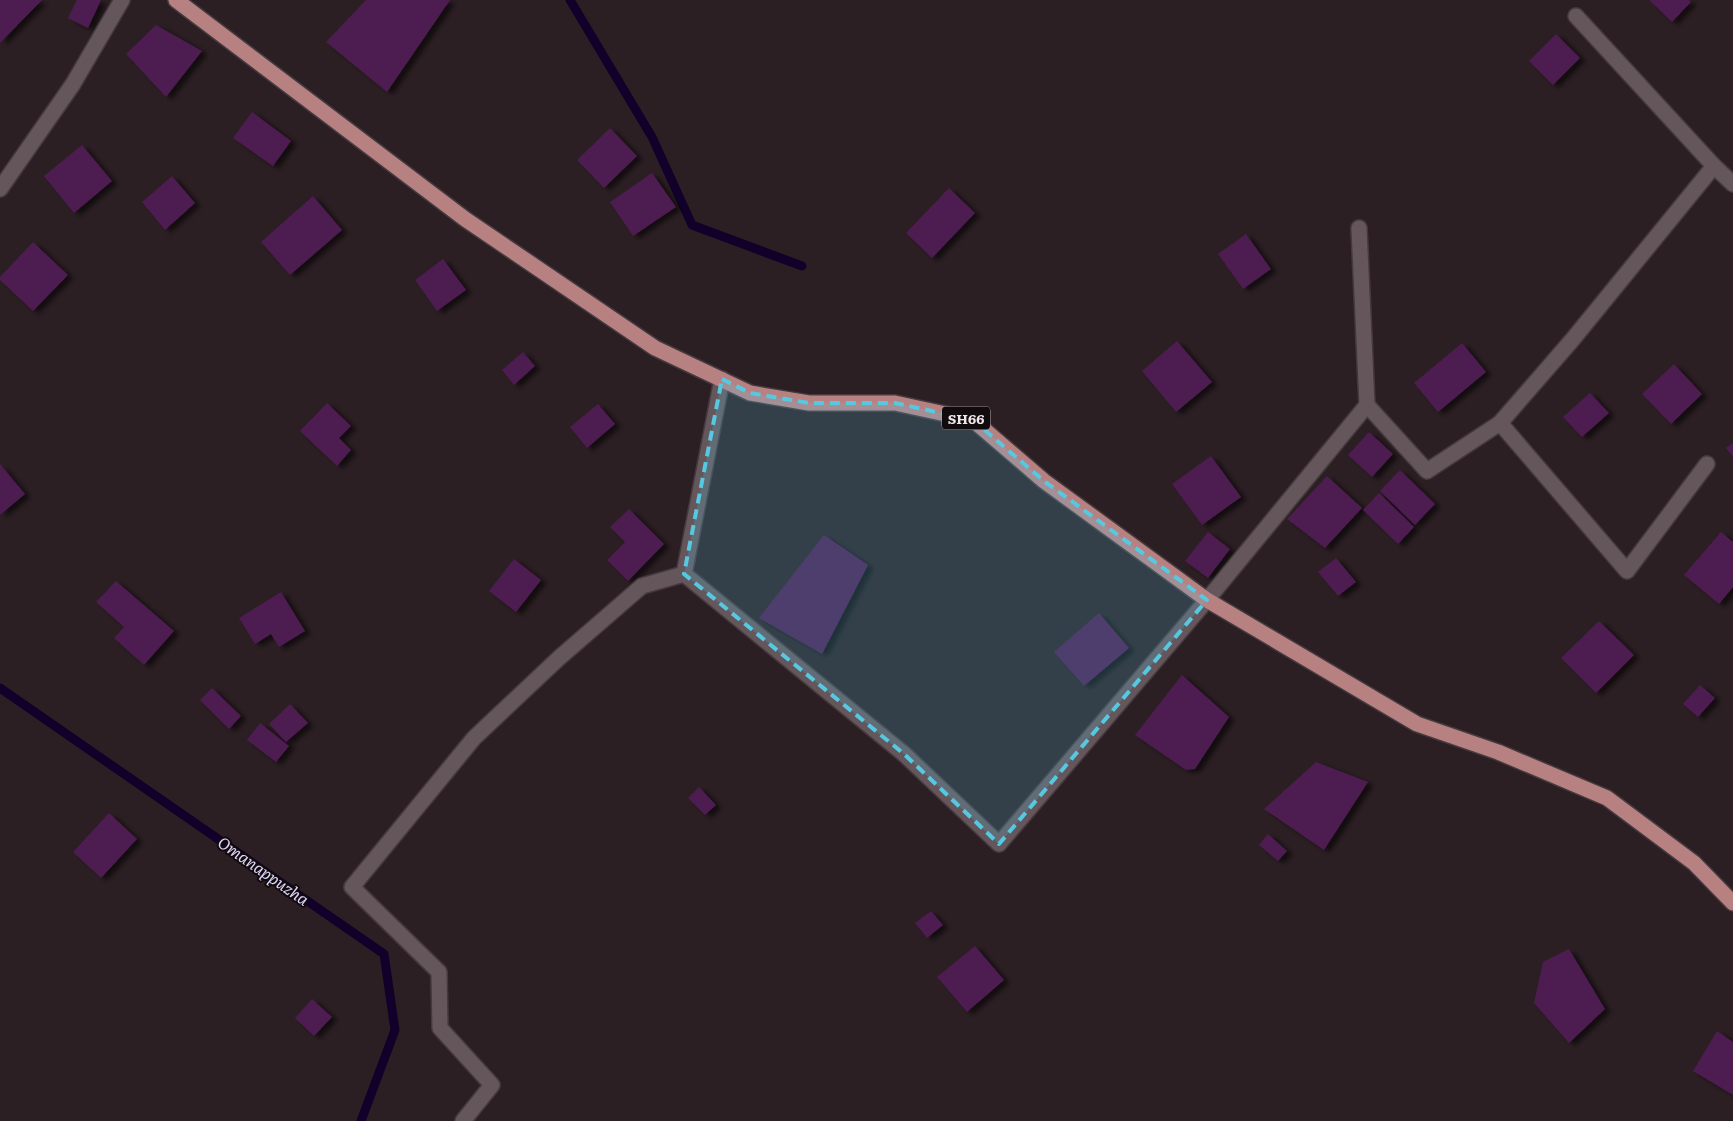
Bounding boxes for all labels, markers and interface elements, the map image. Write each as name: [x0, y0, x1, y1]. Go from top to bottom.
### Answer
road number: SH66: [942, 406, 990, 429]
water label: Omanappuzha: [213, 830, 315, 911]

